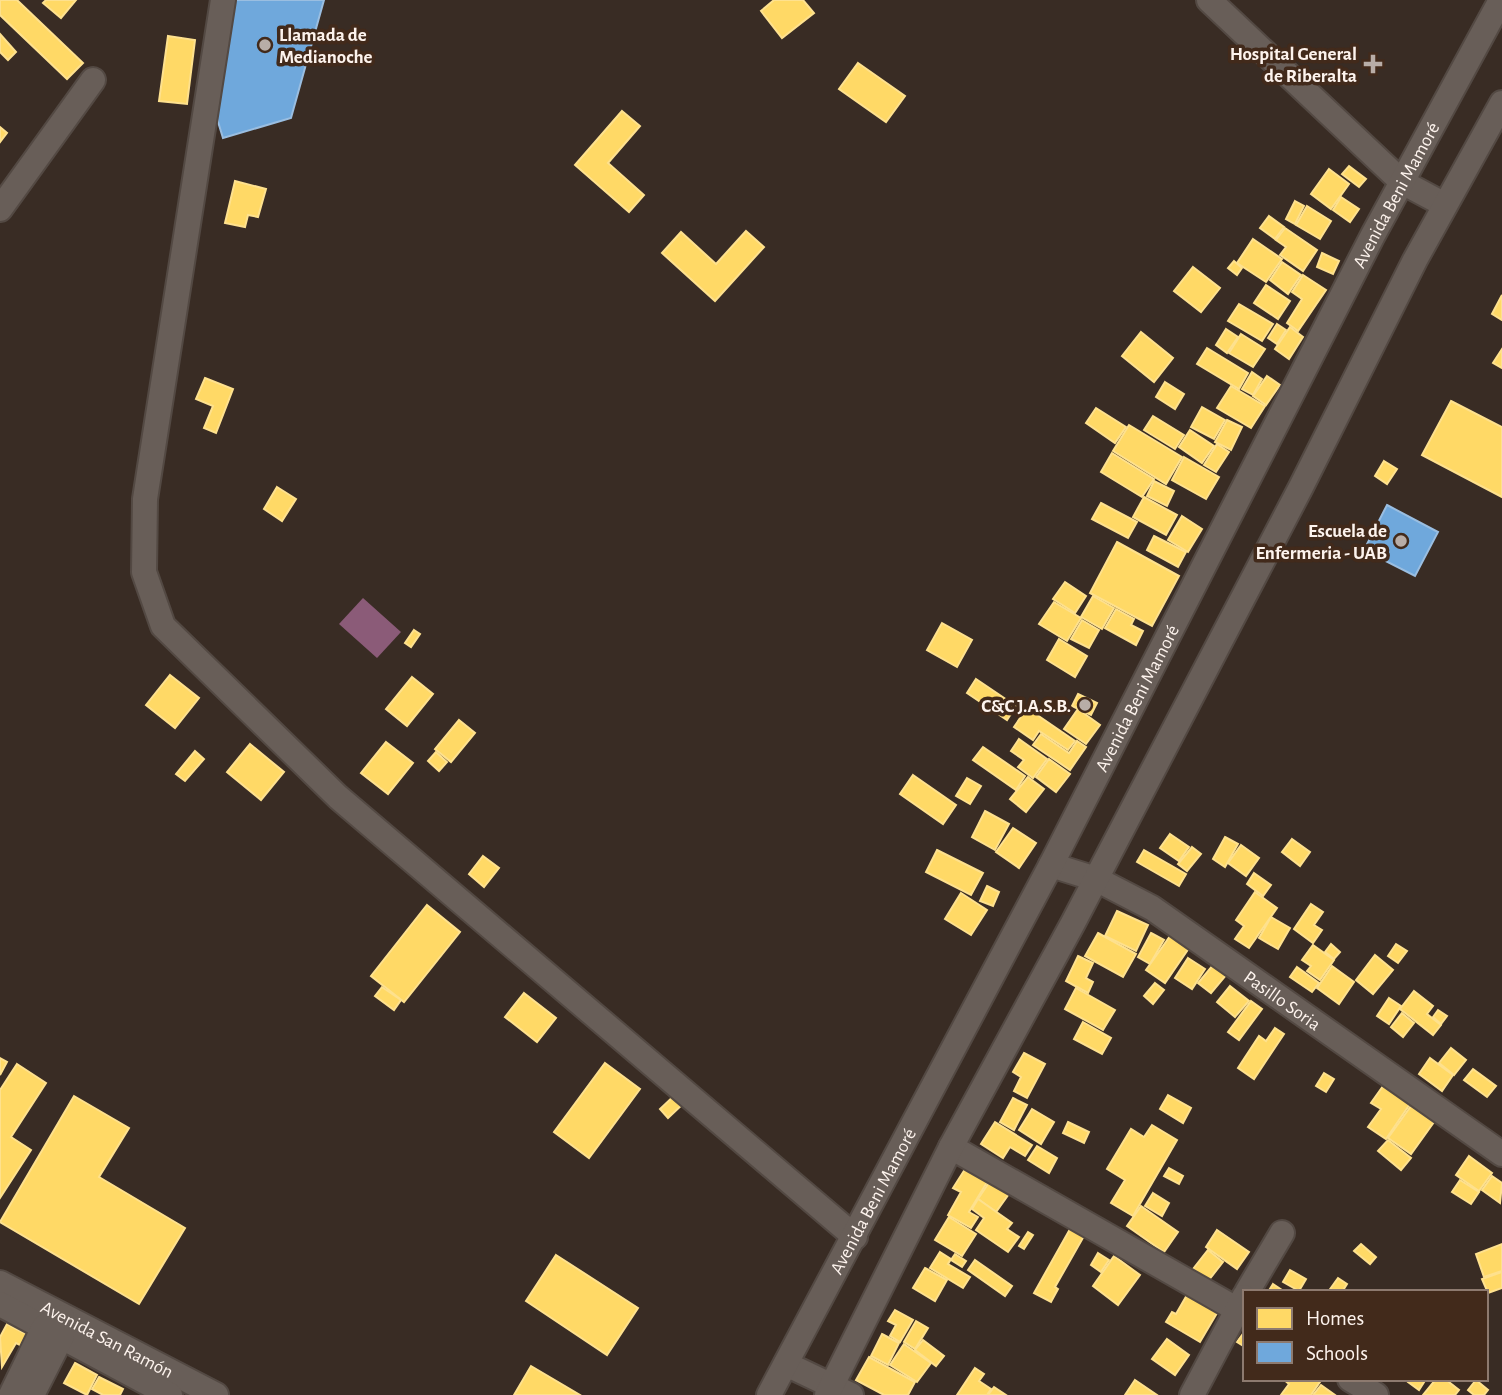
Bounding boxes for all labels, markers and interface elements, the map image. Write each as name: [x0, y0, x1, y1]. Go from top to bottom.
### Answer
place label: Llamada de Medianoche: [279, 26, 373, 67]
marker: Llamada de Medianoche: [257, 37, 273, 53]
place label: Hospital General de Riberalta: [1230, 45, 1357, 86]
marker: Hospital General de Riberalta: [1363, 54, 1383, 74]
street label: Avenida Beni Mamoré: [1350, 119, 1444, 271]
place label: Escuela de Enfermeria - UAB: [1255, 522, 1387, 563]
marker: Escuela de Enfermeria - UAB: [1393, 533, 1409, 549]
street label: Avenida Beni Mamoré: [1092, 622, 1183, 775]
place label: C&C J.A.S.B.: [981, 697, 1071, 716]
marker: C&C J.A.S.B.: [1077, 697, 1093, 713]
street label: Pasillo Soria: [1240, 968, 1324, 1035]
street label: Avenida Beni Mamoré: [827, 1125, 920, 1278]
legend: [1243, 1290, 1488, 1381]
street label: Avenida San Ramón: [37, 1298, 176, 1382]
text: Homes: [1306, 1308, 1364, 1329]
text: Schools: [1306, 1343, 1368, 1364]

